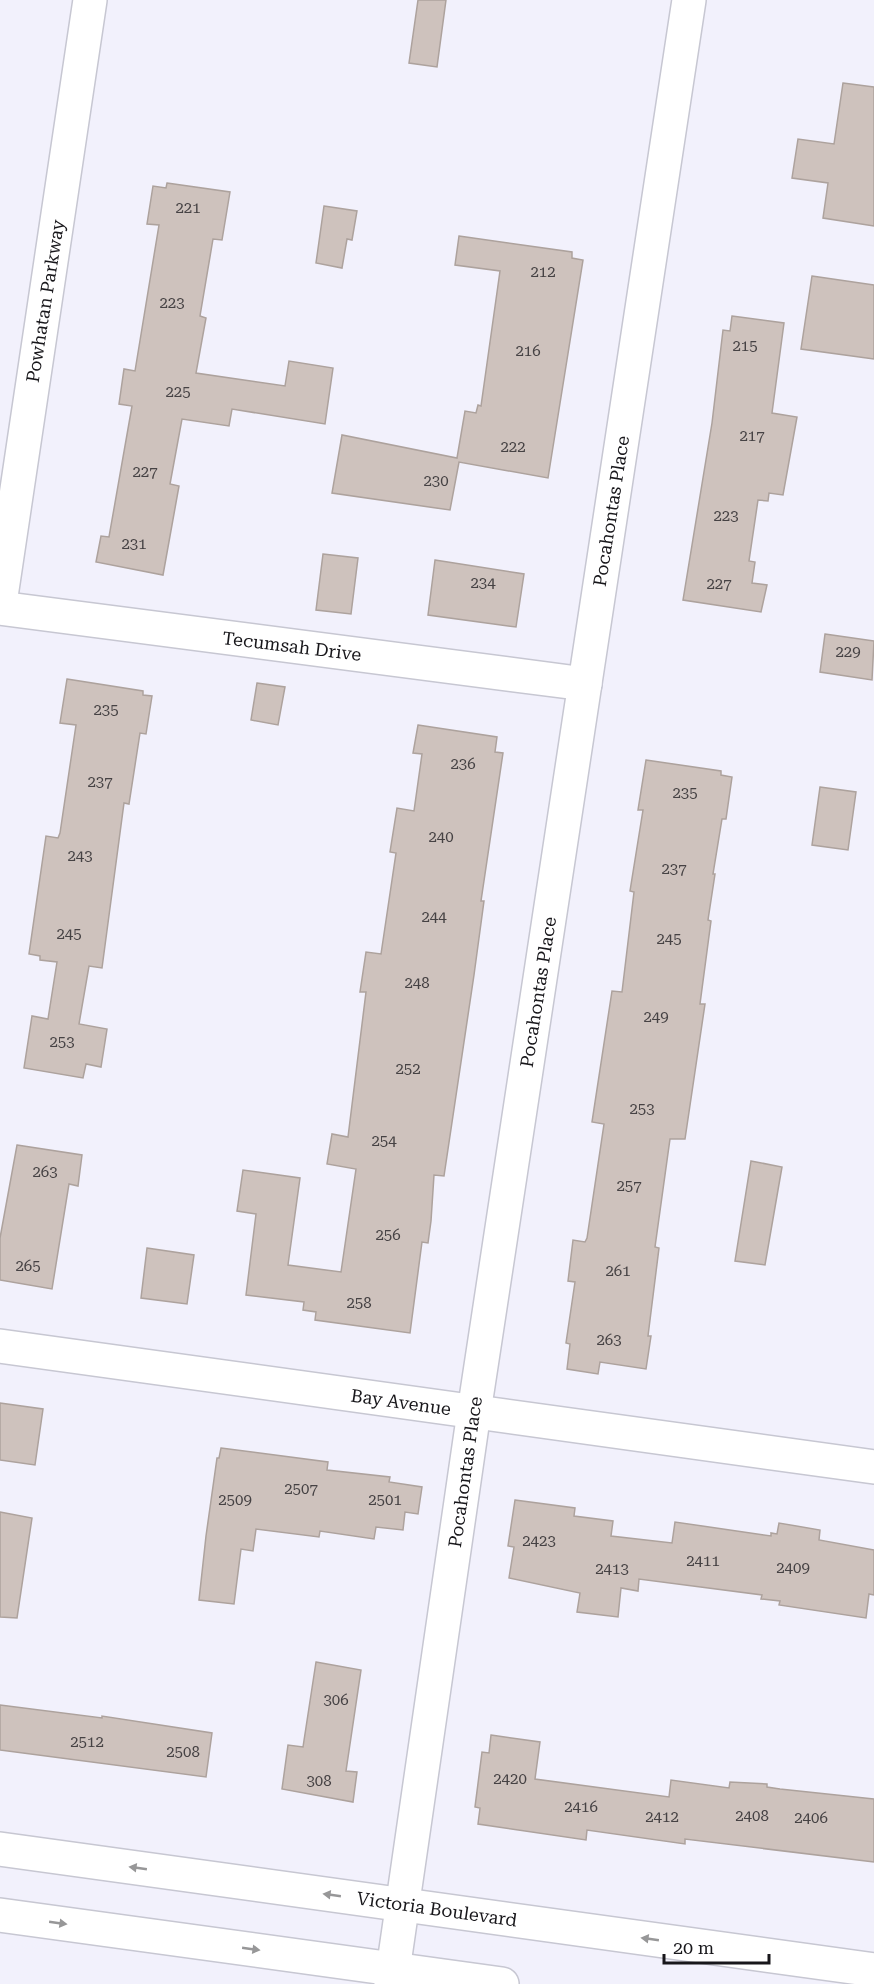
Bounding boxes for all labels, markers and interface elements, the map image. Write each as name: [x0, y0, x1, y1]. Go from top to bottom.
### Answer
house number: 221: [175, 199, 201, 217]
street label: Powhatan Parkway: [22, 218, 68, 384]
house number: 212: [530, 263, 556, 281]
house number: 223: [159, 294, 185, 312]
house number: 215: [732, 337, 758, 355]
house number: 216: [515, 342, 541, 360]
house number: 225: [165, 383, 191, 401]
house number: 217: [739, 427, 765, 445]
street label: Pocahontas Place: [589, 434, 633, 588]
house number: 222: [500, 438, 526, 456]
house number: 227: [132, 463, 158, 481]
house number: 230: [423, 472, 449, 490]
house number: 223: [713, 507, 739, 525]
house number: 231: [121, 535, 147, 553]
house number: 234: [470, 574, 496, 592]
house number: 227: [706, 575, 732, 593]
street label: Tecumsah Drive: [221, 627, 363, 665]
house number: 229: [835, 643, 861, 661]
house number: 235: [93, 701, 119, 719]
house number: 236: [450, 755, 476, 773]
house number: 237: [87, 773, 113, 791]
house number: 235: [672, 784, 698, 802]
house number: 240: [428, 828, 454, 846]
house number: 243: [67, 847, 93, 865]
house number: 237: [661, 860, 687, 878]
house number: 244: [421, 908, 447, 926]
street label: Pocahontas Place: [516, 915, 560, 1069]
house number: 245: [56, 925, 82, 943]
house number: 245: [656, 930, 682, 948]
house number: 248: [404, 974, 430, 992]
house number: 249: [643, 1008, 669, 1026]
house number: 253: [49, 1033, 75, 1051]
house number: 252: [395, 1060, 421, 1078]
house number: 253: [629, 1100, 655, 1118]
house number: 254: [371, 1132, 397, 1150]
house number: 263: [32, 1163, 58, 1181]
house number: 257: [616, 1177, 642, 1195]
house number: 256: [375, 1226, 401, 1244]
house number: 265: [15, 1257, 41, 1275]
house number: 261: [605, 1262, 631, 1280]
house number: 258: [346, 1294, 372, 1312]
house number: 263: [596, 1331, 622, 1349]
street label: Bay Avenue: [350, 1385, 453, 1419]
street label: Pocahontas Place: [444, 1395, 486, 1549]
house number: 2507: [284, 1480, 318, 1498]
house number: 2509: [218, 1491, 252, 1509]
house number: 2501: [368, 1491, 402, 1509]
house number: 2423: [522, 1532, 556, 1550]
house number: 2411: [686, 1552, 720, 1570]
house number: 2409: [776, 1559, 810, 1577]
house number: 2413: [595, 1560, 629, 1578]
house number: 306: [323, 1691, 349, 1709]
house number: 2512: [70, 1733, 104, 1751]
house number: 2508: [166, 1743, 200, 1761]
house number: 2420: [493, 1770, 527, 1788]
house number: 308: [306, 1772, 332, 1790]
house number: 2416: [564, 1798, 598, 1816]
house number: 2408: [735, 1807, 769, 1825]
house number: 2412: [645, 1808, 679, 1826]
house number: 2406: [794, 1809, 828, 1827]
one-way arrow: [129, 1864, 148, 1873]
street label: Victoria Boulevard: [355, 1887, 519, 1931]
one-way arrow: [322, 1890, 341, 1899]
one-way arrow: [49, 1919, 68, 1928]
scale bar: [664, 1927, 769, 1965]
one-way arrow: [640, 1934, 659, 1943]
text: 20 m: [673, 1937, 714, 1958]
one-way arrow: [242, 1945, 261, 1954]

